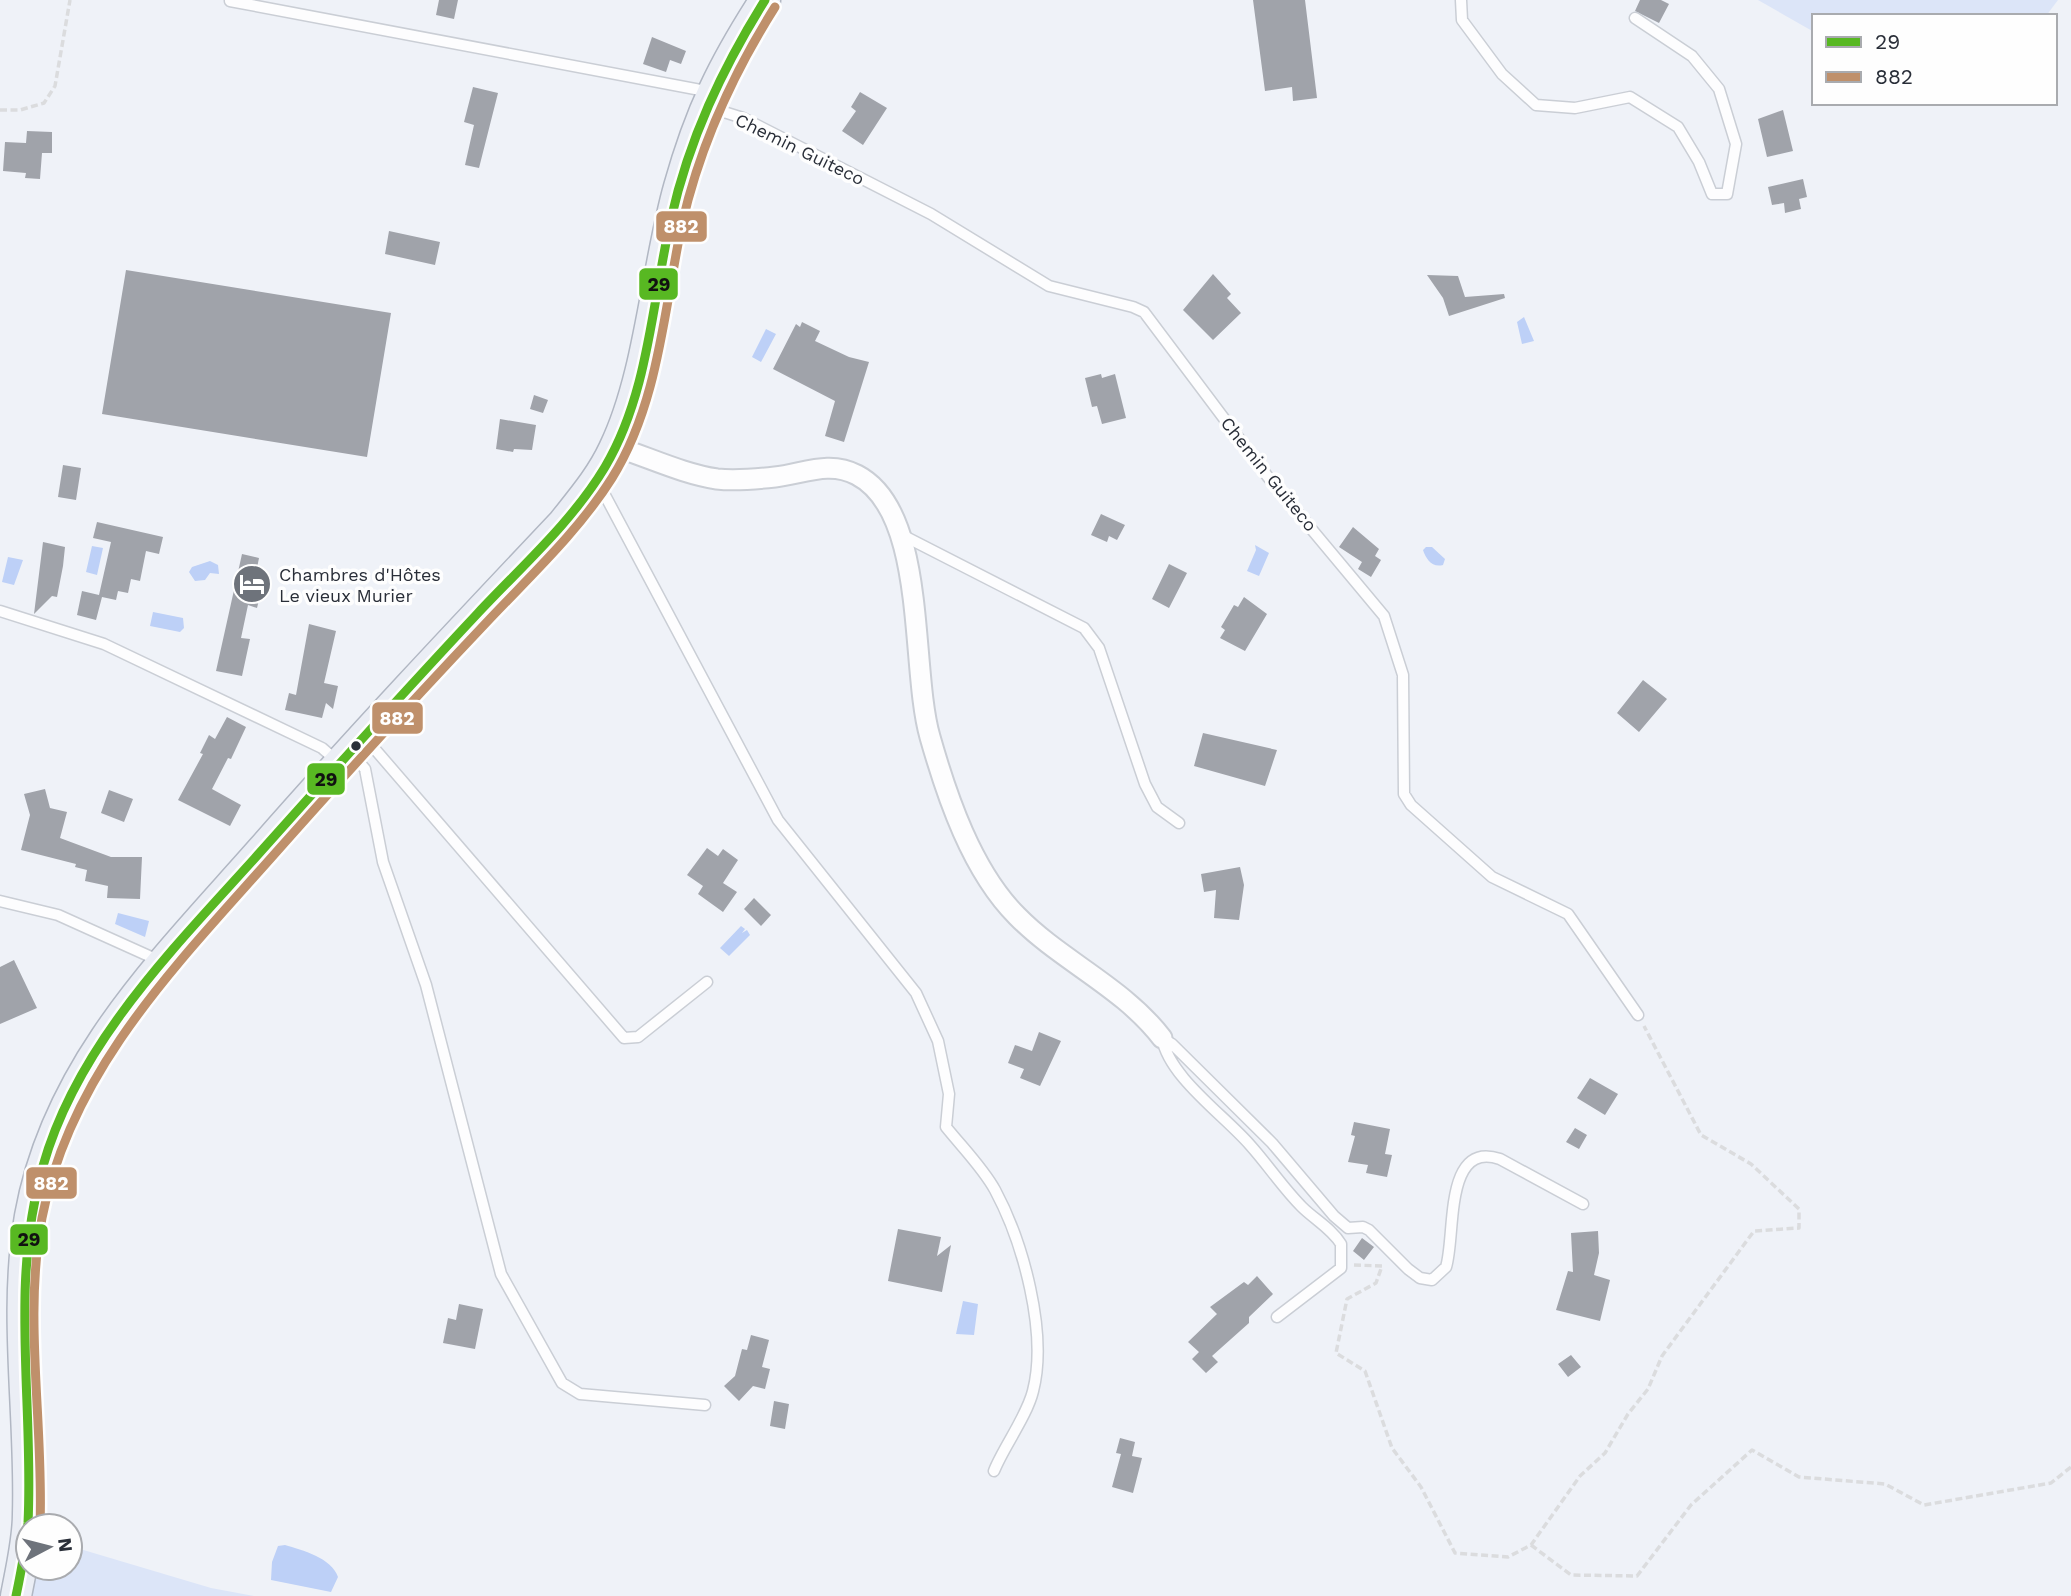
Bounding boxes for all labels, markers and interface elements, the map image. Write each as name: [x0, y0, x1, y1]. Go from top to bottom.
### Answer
legend: [1812, 14, 2057, 105]
text: 29: [1875, 29, 1900, 54]
text: 882: [1875, 64, 1913, 89]
street label: Chemin Guiteco: [732, 109, 868, 189]
line badge: 882: [655, 210, 708, 243]
text: 882: [663, 215, 699, 238]
line badge: 29: [638, 267, 679, 301]
text: 29: [647, 273, 671, 296]
street label: Chemin Guiteco: [1217, 413, 1321, 535]
hotel icon: Chambres d'Hôtes Le vieux Murier: [231, 563, 273, 605]
place label: Chambres d'Hôtes Le vieux Murier: [279, 564, 441, 606]
line badge: 882: [371, 701, 424, 735]
text: 882: [379, 707, 415, 730]
unlabelled marker: [349, 739, 363, 753]
line badge: 29: [306, 762, 346, 796]
text: 29: [314, 768, 338, 791]
line badge: 882: [25, 1166, 78, 1200]
text: 882: [33, 1172, 69, 1195]
line badge: 29: [9, 1223, 49, 1256]
text: 29: [17, 1228, 41, 1251]
north arrow: [14, 1512, 84, 1582]
text: N: [53, 1537, 78, 1553]

